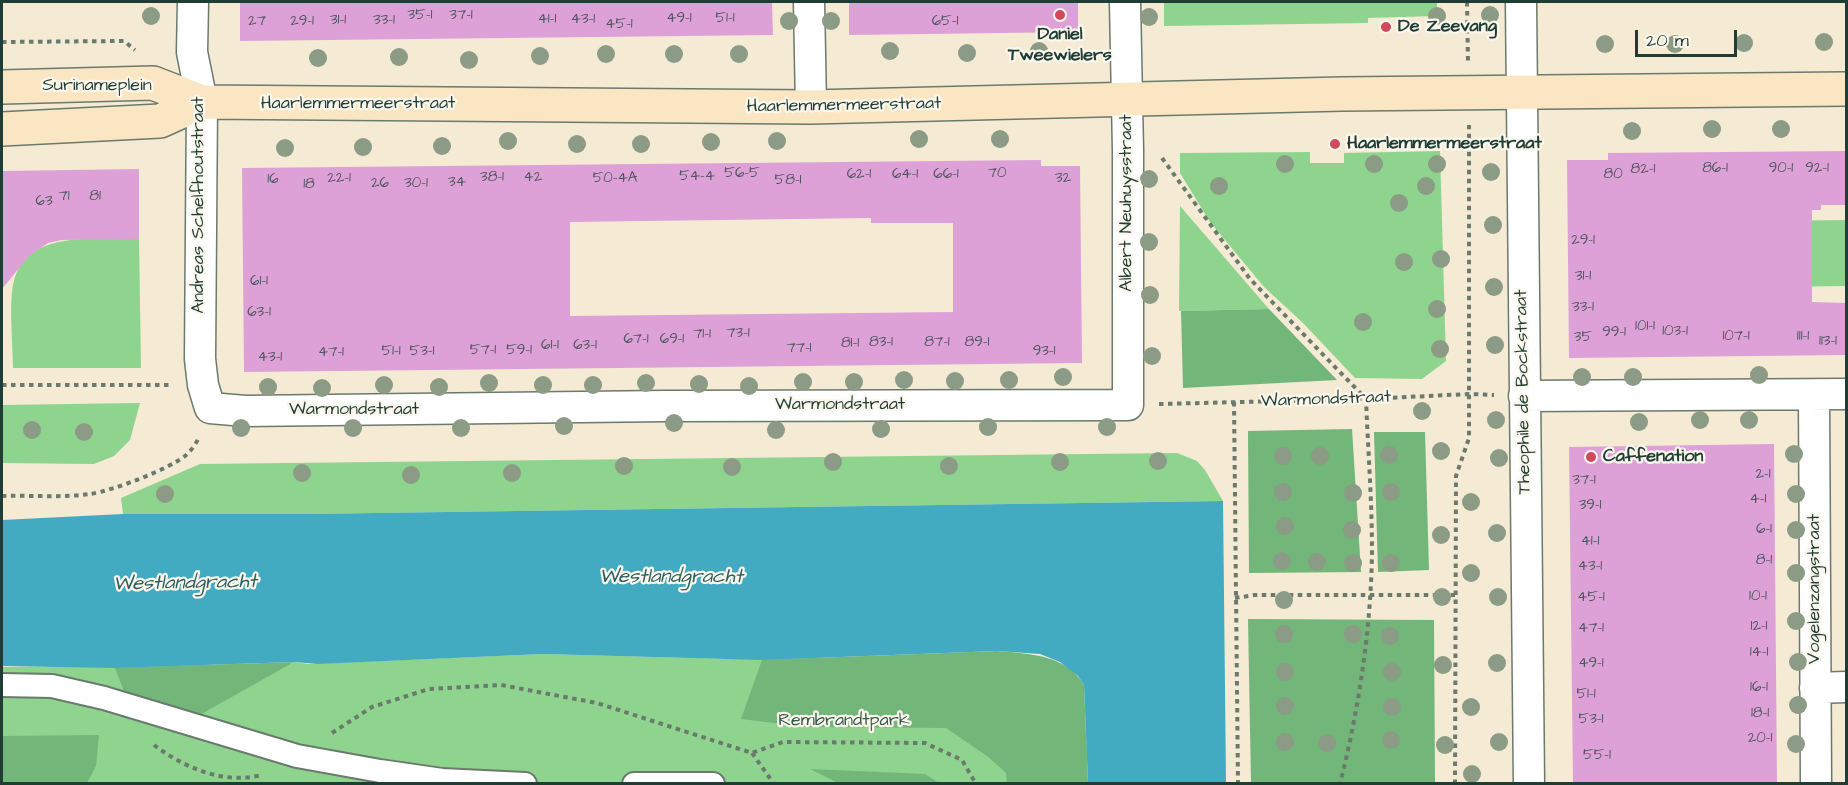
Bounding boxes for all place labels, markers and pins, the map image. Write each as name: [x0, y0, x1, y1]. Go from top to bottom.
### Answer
marker: Daniel Tweewielers: [1053, 8, 1067, 22]
place label: De Zeevang: [1398, 16, 1497, 38]
marker: De Zeevang: [1379, 20, 1393, 34]
place label: Daniel Tweewielers: [1008, 24, 1112, 66]
place label: Haarlemmermeerstraat: [1347, 133, 1542, 155]
marker: Haarlemmermeerstraat: [1328, 137, 1342, 151]
place label: Caffenation: [1603, 446, 1703, 468]
marker: Caffenation: [1584, 450, 1598, 464]

